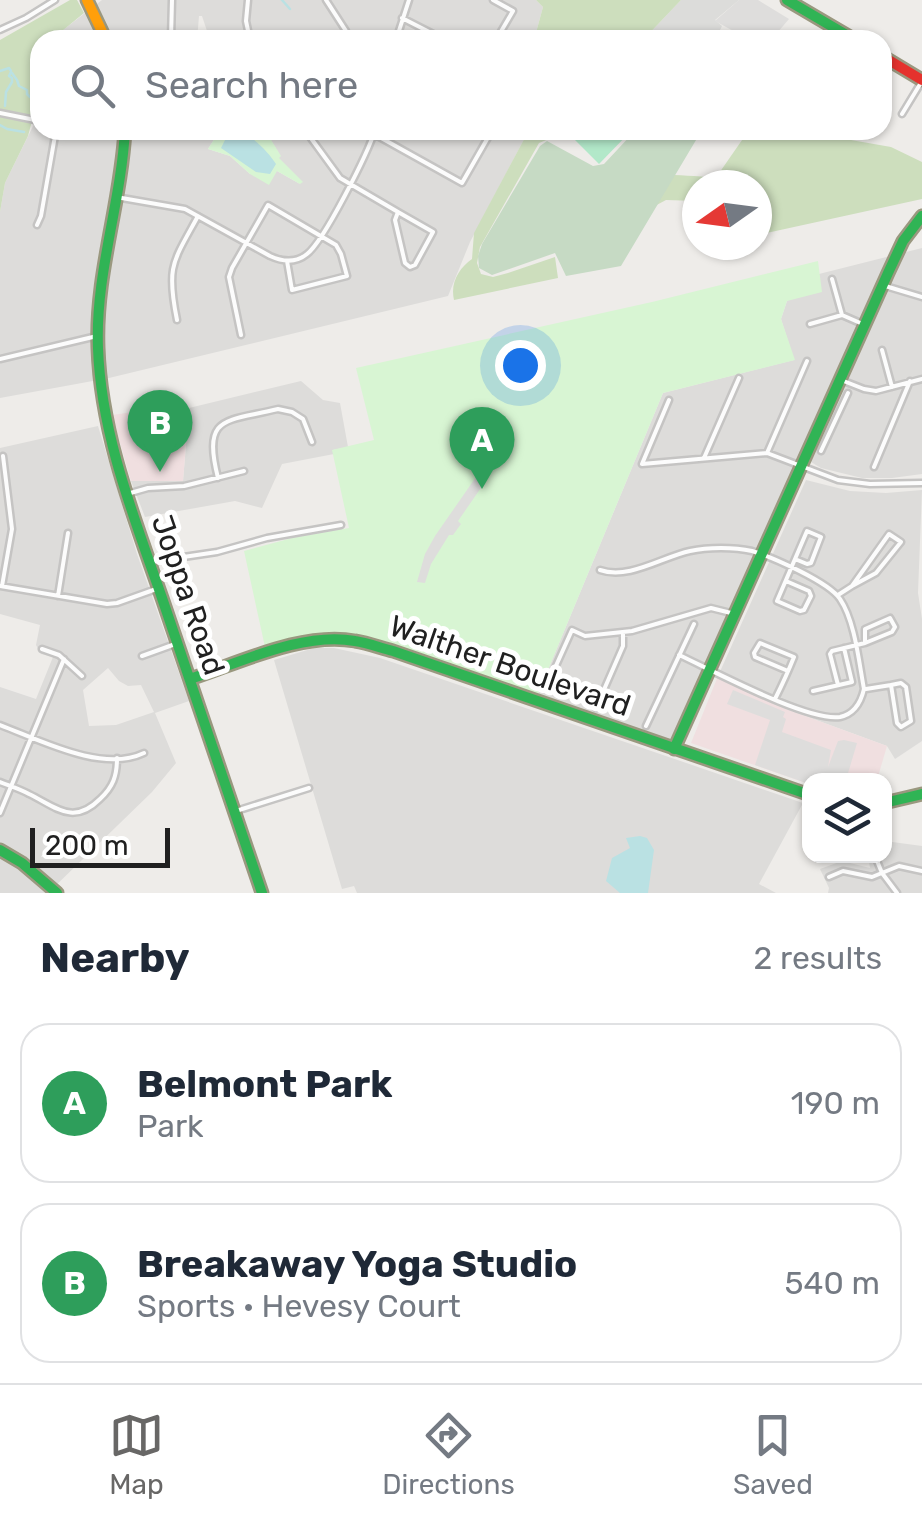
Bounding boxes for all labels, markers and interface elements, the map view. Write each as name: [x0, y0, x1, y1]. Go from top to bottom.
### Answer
search box: [30, 30, 892, 140]
icon: search: [65, 58, 120, 113]
text: Search here: [145, 62, 358, 108]
north arrow: [682, 170, 772, 260]
your location: [495, 340, 546, 391]
pin: B: [128, 390, 192, 472]
pin: A: [450, 406, 514, 489]
street label: Joppa Road: [144, 510, 232, 680]
street label: Walther Boulevard: [385, 608, 635, 724]
map controls: [802, 773, 892, 863]
button: layers: [802, 773, 892, 863]
scale bar: [30, 823, 170, 868]
text: 200 m: [45, 829, 129, 862]
text: Nearby: [40, 933, 190, 983]
text: 2 results: [753, 939, 882, 977]
text: Belmont Park: [137, 1061, 392, 1107]
text: A: [63, 1084, 86, 1122]
text: 190 m: [791, 1084, 880, 1122]
text: Park: [137, 1107, 204, 1145]
text: Breakaway Yoga Studio: [137, 1241, 577, 1287]
text: B: [63, 1264, 86, 1302]
text: 540 m: [785, 1264, 880, 1302]
text: Sports · Hevesy Court: [137, 1287, 461, 1325]
tab: Map: [109, 1408, 164, 1501]
tab: Directions: [382, 1408, 515, 1501]
tab: Saved: [733, 1408, 813, 1501]

